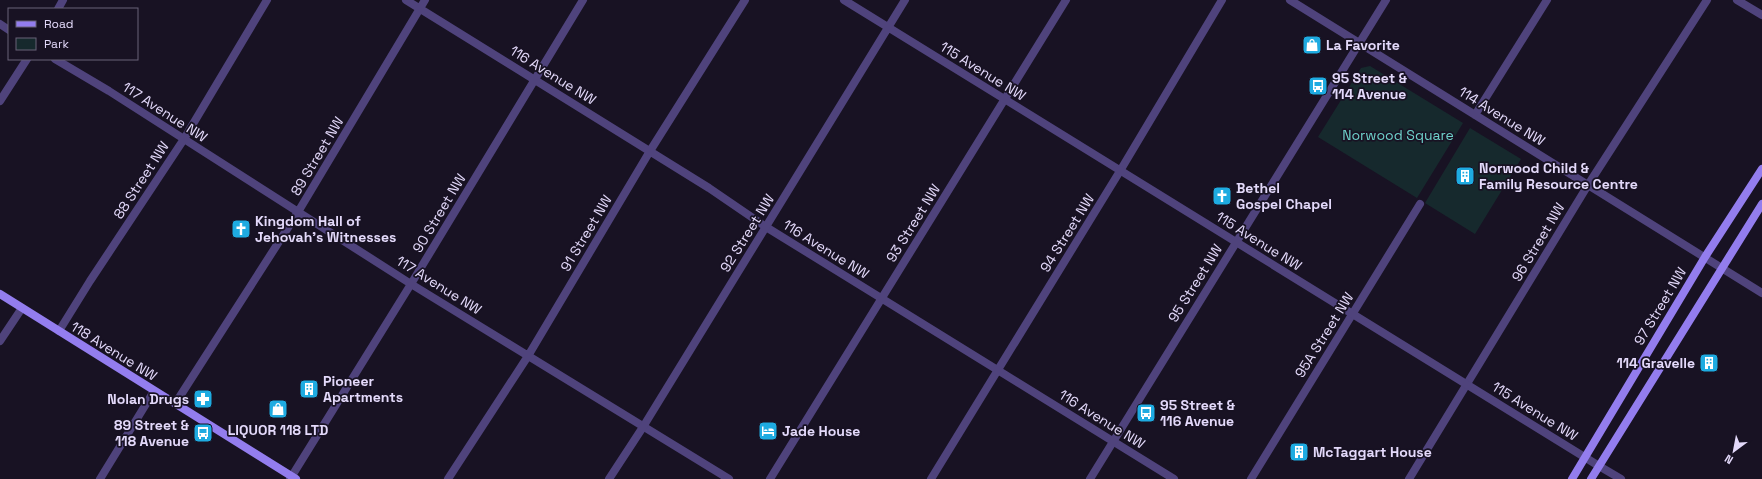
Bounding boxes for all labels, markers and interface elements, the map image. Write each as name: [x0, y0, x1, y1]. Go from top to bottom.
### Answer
legend: [8, 8, 138, 60]
text: Road: [44, 16, 73, 32]
shop icon: La Favorite: [1301, 34, 1323, 56]
text: Park: [44, 36, 69, 52]
place label: La Favorite: [1326, 36, 1400, 54]
street label: 115 Avenue NW: [937, 37, 1029, 105]
street label: 116 Avenue NW: [507, 41, 599, 109]
place label: 95 Street & 114 Avenue: [1332, 69, 1408, 103]
bus stop icon: 95 Street & 114 Avenue: [1307, 75, 1329, 97]
street label: 117 Avenue NW: [119, 78, 211, 146]
street label: 114 Avenue NW: [1455, 82, 1549, 150]
street label: 89 Street NW: [286, 113, 348, 199]
park label: Norwood Square: [1342, 126, 1454, 144]
street label: 88 Street NW: [109, 138, 173, 222]
place label: Norwood Child & Family Resource Centre: [1479, 159, 1638, 193]
building icon: Norwood Child & Family Resource Centre: [1454, 165, 1476, 187]
street label: 90 Street NW: [408, 170, 470, 256]
place label: Bethel Gospel Chapel: [1236, 179, 1332, 213]
street label: 93 Street NW: [882, 181, 944, 265]
church icon: Bethel Gospel Chapel: [1211, 185, 1233, 207]
street label: 92 Street NW: [716, 191, 778, 275]
street label: 94 Street NW: [1036, 191, 1098, 275]
street label: 91 Street NW: [556, 192, 616, 274]
street label: 96 Street NW: [1507, 199, 1569, 285]
street label: 115 Avenue NW: [1213, 207, 1305, 275]
place label: Kingdom Hall of Jehovah's Witnesses: [255, 212, 396, 246]
street label: 116 Avenue NW: [780, 215, 872, 283]
church icon: Kingdom Hall of Jehovah's Witnesses: [230, 218, 252, 240]
street label: 95 Street NW: [1164, 241, 1226, 325]
street label: 117 Avenue NW: [393, 252, 485, 318]
street label: 97 Street NW: [1630, 264, 1690, 348]
street label: 95A Street NW: [1291, 289, 1357, 381]
street label: 118 Avenue NW: [67, 317, 161, 385]
building icon: 114 Gravelle: [1698, 352, 1720, 374]
place label: 114 Gravelle: [1616, 354, 1695, 372]
place label: Pioneer Apartments: [323, 372, 403, 406]
street label: 115 Avenue NW: [1489, 377, 1581, 445]
building icon: Pioneer Apartments: [298, 378, 320, 400]
street label: 116 Avenue NW: [1056, 385, 1148, 453]
pharmacy icon: Nolan Drugs: [192, 388, 214, 410]
place label: Nolan Drugs: [107, 390, 189, 408]
place label: 95 Street & 116 Avenue: [1160, 396, 1236, 430]
shop icon: LIQUOR 118 LTD: [267, 398, 289, 420]
bus stop icon: 95 Street & 116 Avenue: [1135, 402, 1157, 424]
place label: 89 Street & 118 Avenue: [114, 416, 190, 450]
hotel icon: Jade House: [757, 420, 779, 442]
place label: LIQUOR 118 LTD: [228, 421, 328, 439]
bus stop icon: 89 Street & 118 Avenue: [192, 422, 214, 444]
place label: Jade House: [782, 422, 860, 440]
north arrow: [1714, 431, 1754, 471]
building icon: McTaggart House: [1288, 441, 1310, 463]
place label: McTaggart House: [1313, 443, 1432, 461]
text: N: [1722, 452, 1736, 467]

